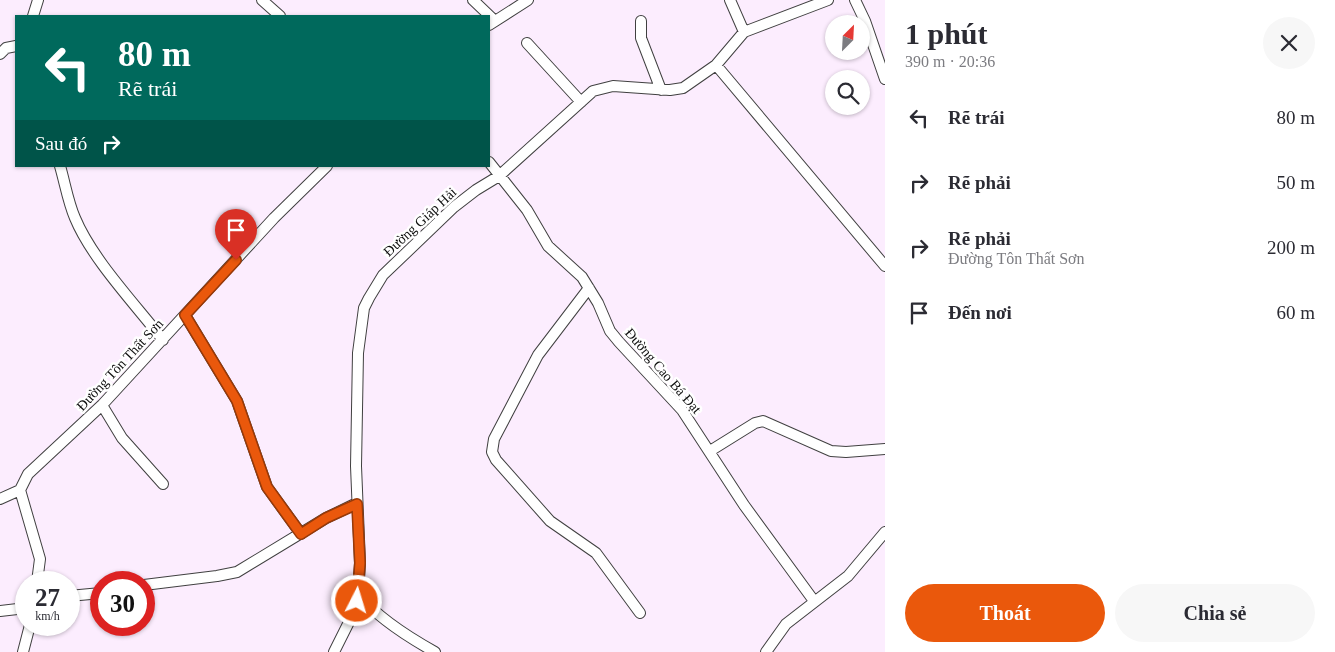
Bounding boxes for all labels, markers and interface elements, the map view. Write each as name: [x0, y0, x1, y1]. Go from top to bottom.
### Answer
north arrow: [825, 15, 870, 60]
map controls: [825, 15, 870, 115]
text: 1 phút: [905, 17, 988, 50]
button: close: [1263, 17, 1315, 69]
icon: left: [35, 35, 100, 100]
text: 80 m: [118, 35, 191, 74]
text: 390 m · 20:36: [905, 53, 995, 70]
button: search: [825, 70, 870, 115]
text: Rẽ trái: [118, 76, 177, 101]
icon: left: [905, 104, 933, 132]
text: Rẽ trái: [948, 107, 1004, 128]
text: 80 m: [1276, 107, 1315, 128]
icon: right: [97, 130, 125, 158]
text: Sau đó: [35, 133, 87, 154]
icon: right: [905, 169, 933, 197]
text: Rẽ phải: [948, 172, 1011, 193]
text: 50 m: [1276, 172, 1315, 193]
street label: Đường Giáp Hải: [381, 185, 459, 259]
pin: [215, 209, 257, 260]
icon: arrive: [222, 216, 250, 244]
text: Rẽ phải: [948, 228, 1011, 249]
icon: right: [905, 234, 933, 262]
text: 200 m: [1267, 237, 1315, 258]
text: Đường Tôn Thất Sơn: [948, 250, 1085, 267]
icon: arrive: [905, 299, 933, 327]
text: Đến nơi: [948, 302, 1012, 323]
text: 60 m: [1276, 302, 1315, 323]
street label: Đường Tôn Thất Sơn: [74, 316, 166, 414]
street label: Đường Cao Bá Đạt: [622, 325, 704, 417]
speed limit sign: 30: [90, 571, 155, 636]
position arrow: [330, 574, 382, 626]
text: 27: [35, 584, 60, 611]
button: Thoát: [905, 584, 1105, 642]
button: Chia sẻ: [1115, 584, 1315, 642]
text: km/h: [35, 609, 60, 623]

